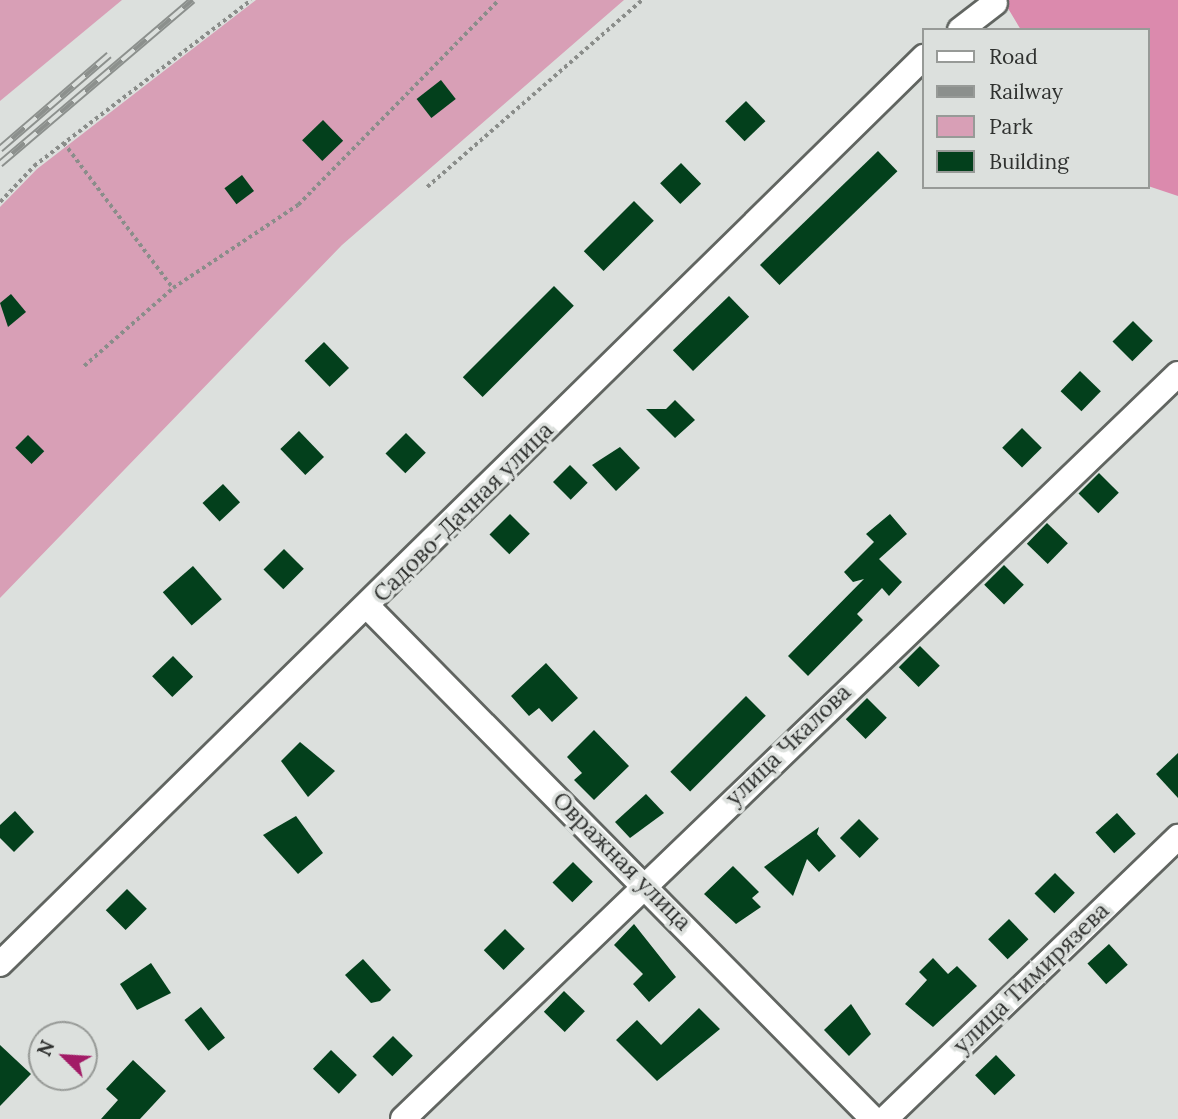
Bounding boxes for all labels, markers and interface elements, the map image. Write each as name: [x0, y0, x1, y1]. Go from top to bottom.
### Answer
legend: [922, 28, 1150, 189]
text: Road: [989, 43, 1038, 70]
text: Railway: [989, 78, 1063, 105]
text: Park: [989, 113, 1033, 140]
text: Building: [989, 148, 1069, 175]
street label: Садово-Дачная улица: [367, 416, 559, 608]
street label: улица Чкалова: [720, 678, 856, 812]
street label: Овражная улица: [547, 786, 697, 936]
street label: улица Тимирязева: [947, 897, 1115, 1059]
north arrow: [28, 1021, 98, 1091]
text: N: [32, 1037, 60, 1060]

